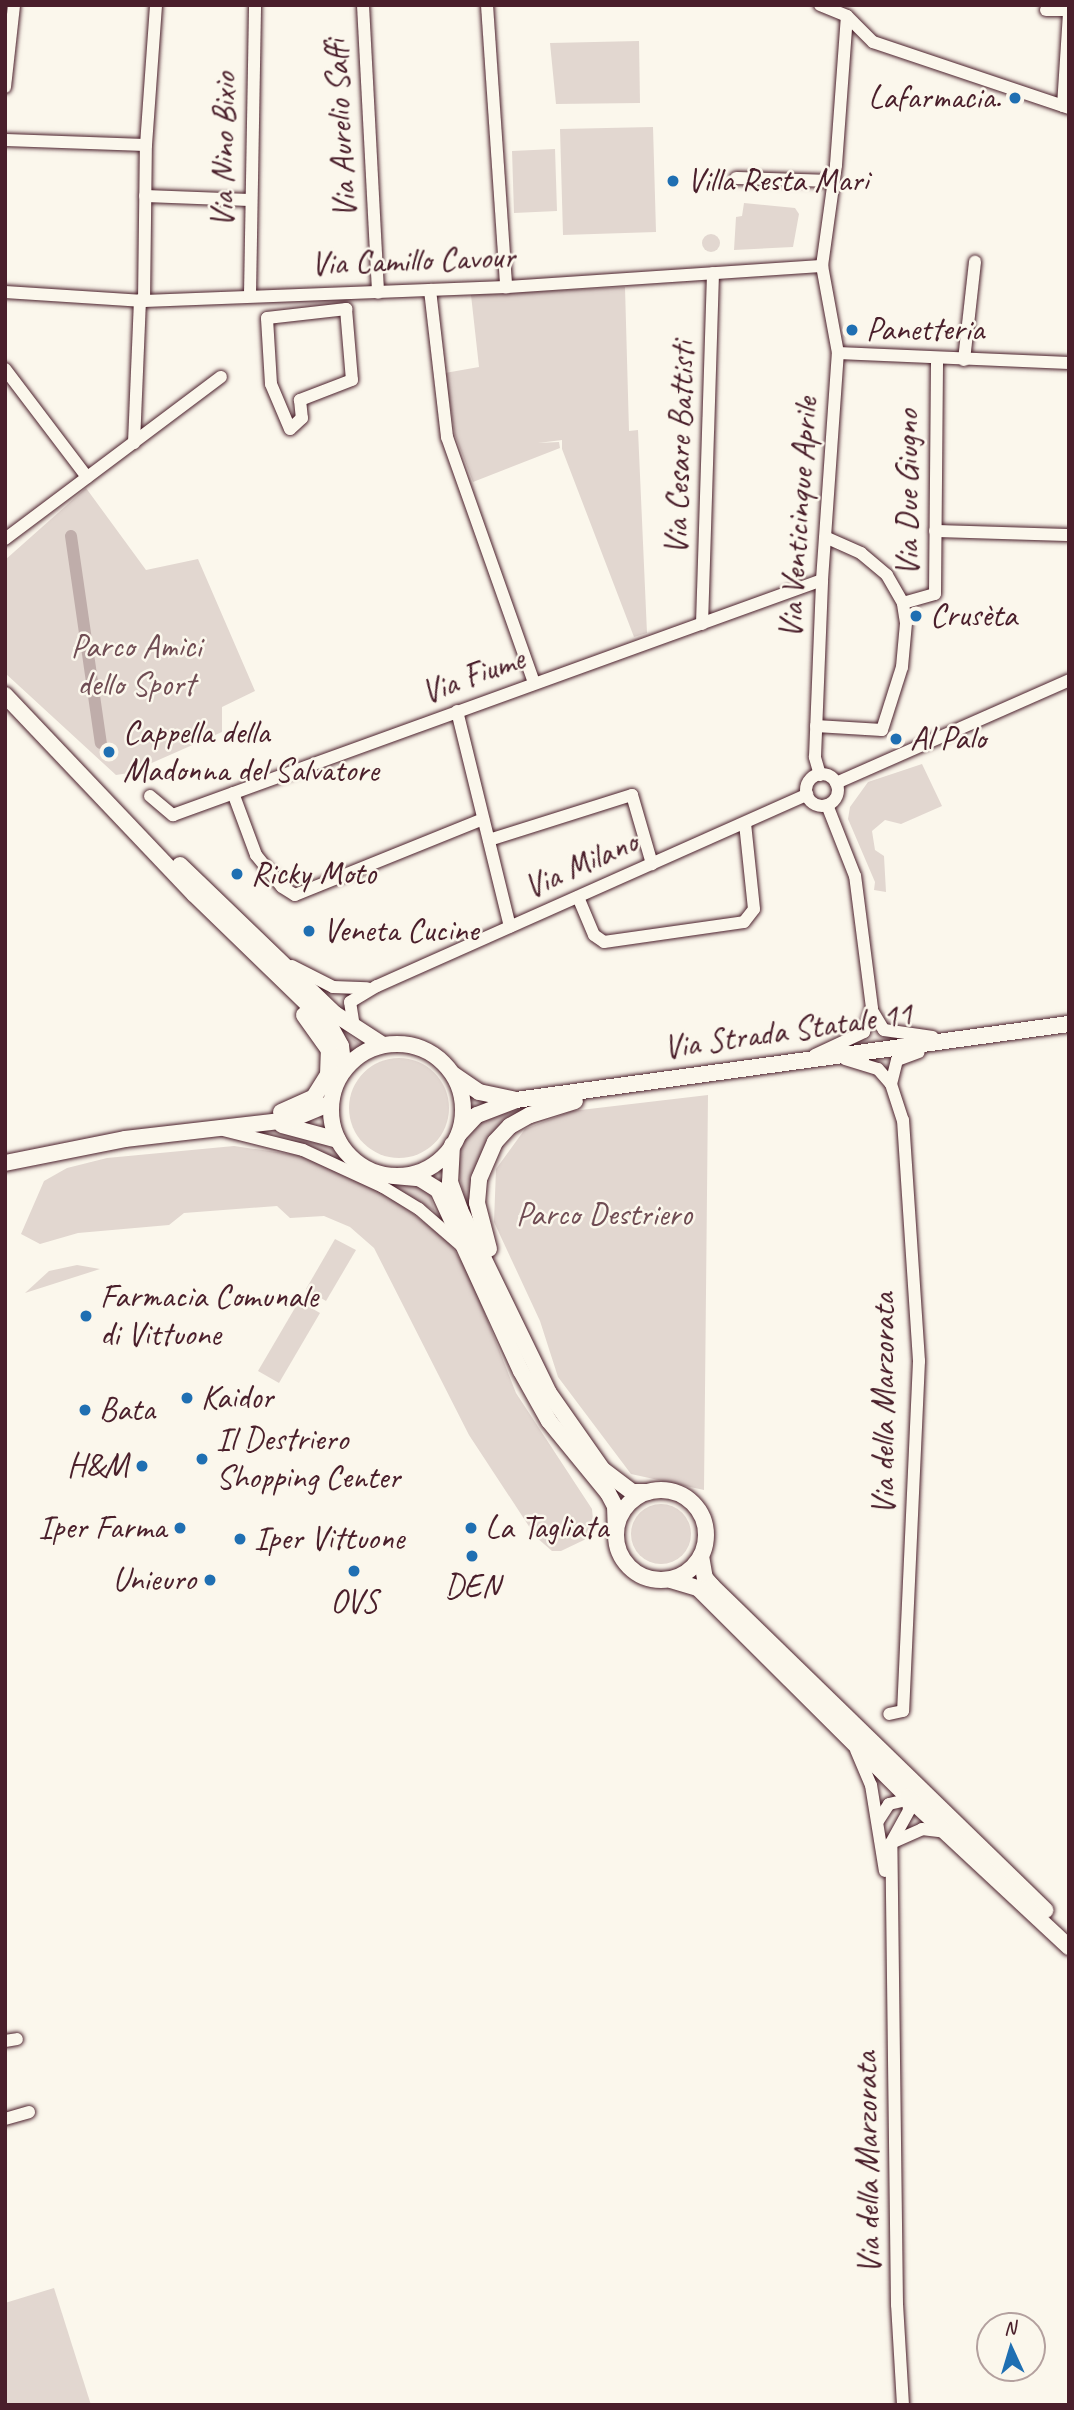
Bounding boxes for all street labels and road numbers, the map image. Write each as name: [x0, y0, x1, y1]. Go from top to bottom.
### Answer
street label: Via Aurelio Saffi: [317, 39, 365, 219]
street label: Via Nino Bixio: [203, 71, 245, 229]
street label: Via Camillo Cavour: [310, 238, 516, 284]
street label: Via Cesare Battisti: [656, 341, 704, 555]
street label: Via Venticinque Aprile: [771, 396, 827, 640]
street label: Via Due Giugno: [888, 410, 928, 576]
street label: Via Fiume: [416, 639, 530, 713]
street label: Via Milano: [519, 823, 643, 907]
street label: Via Strada Statale 11: [661, 994, 915, 1068]
street label: Via della Marzorata: [864, 1293, 904, 1515]
street label: Via della Marzorata: [846, 2051, 890, 2275]

